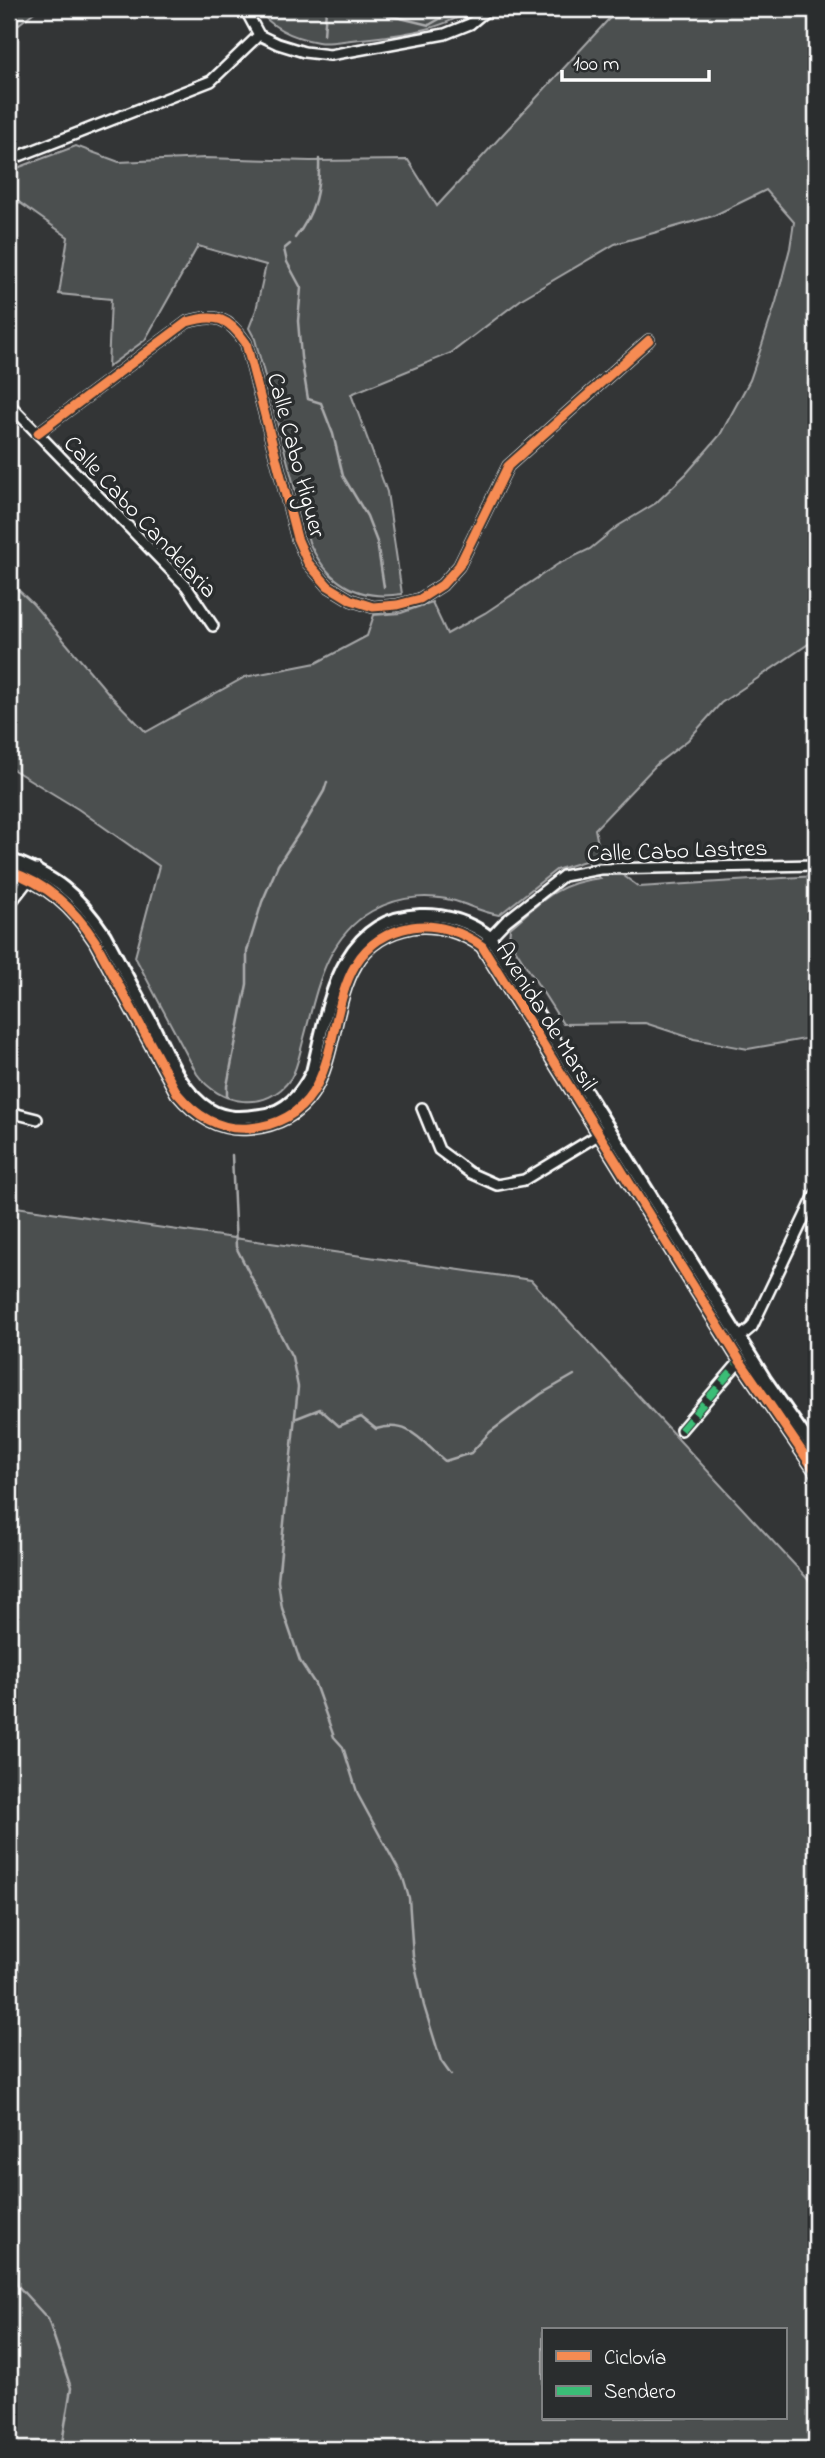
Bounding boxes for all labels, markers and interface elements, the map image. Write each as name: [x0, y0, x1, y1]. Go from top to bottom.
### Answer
scale bar: [562, 38, 710, 82]
text: 100 m: [573, 50, 619, 80]
street label: Calle Cabo Higuer: [256, 369, 334, 542]
street label: Calle Cabo Candelaria: [54, 428, 224, 607]
street label: Calle Cabo Lastres: [586, 832, 768, 873]
street label: Avenida de Marsil: [485, 936, 605, 1099]
legend: [542, 2328, 786, 2420]
text: Ciclovía: [604, 2344, 666, 2374]
text: Sendero: [604, 2378, 676, 2408]

